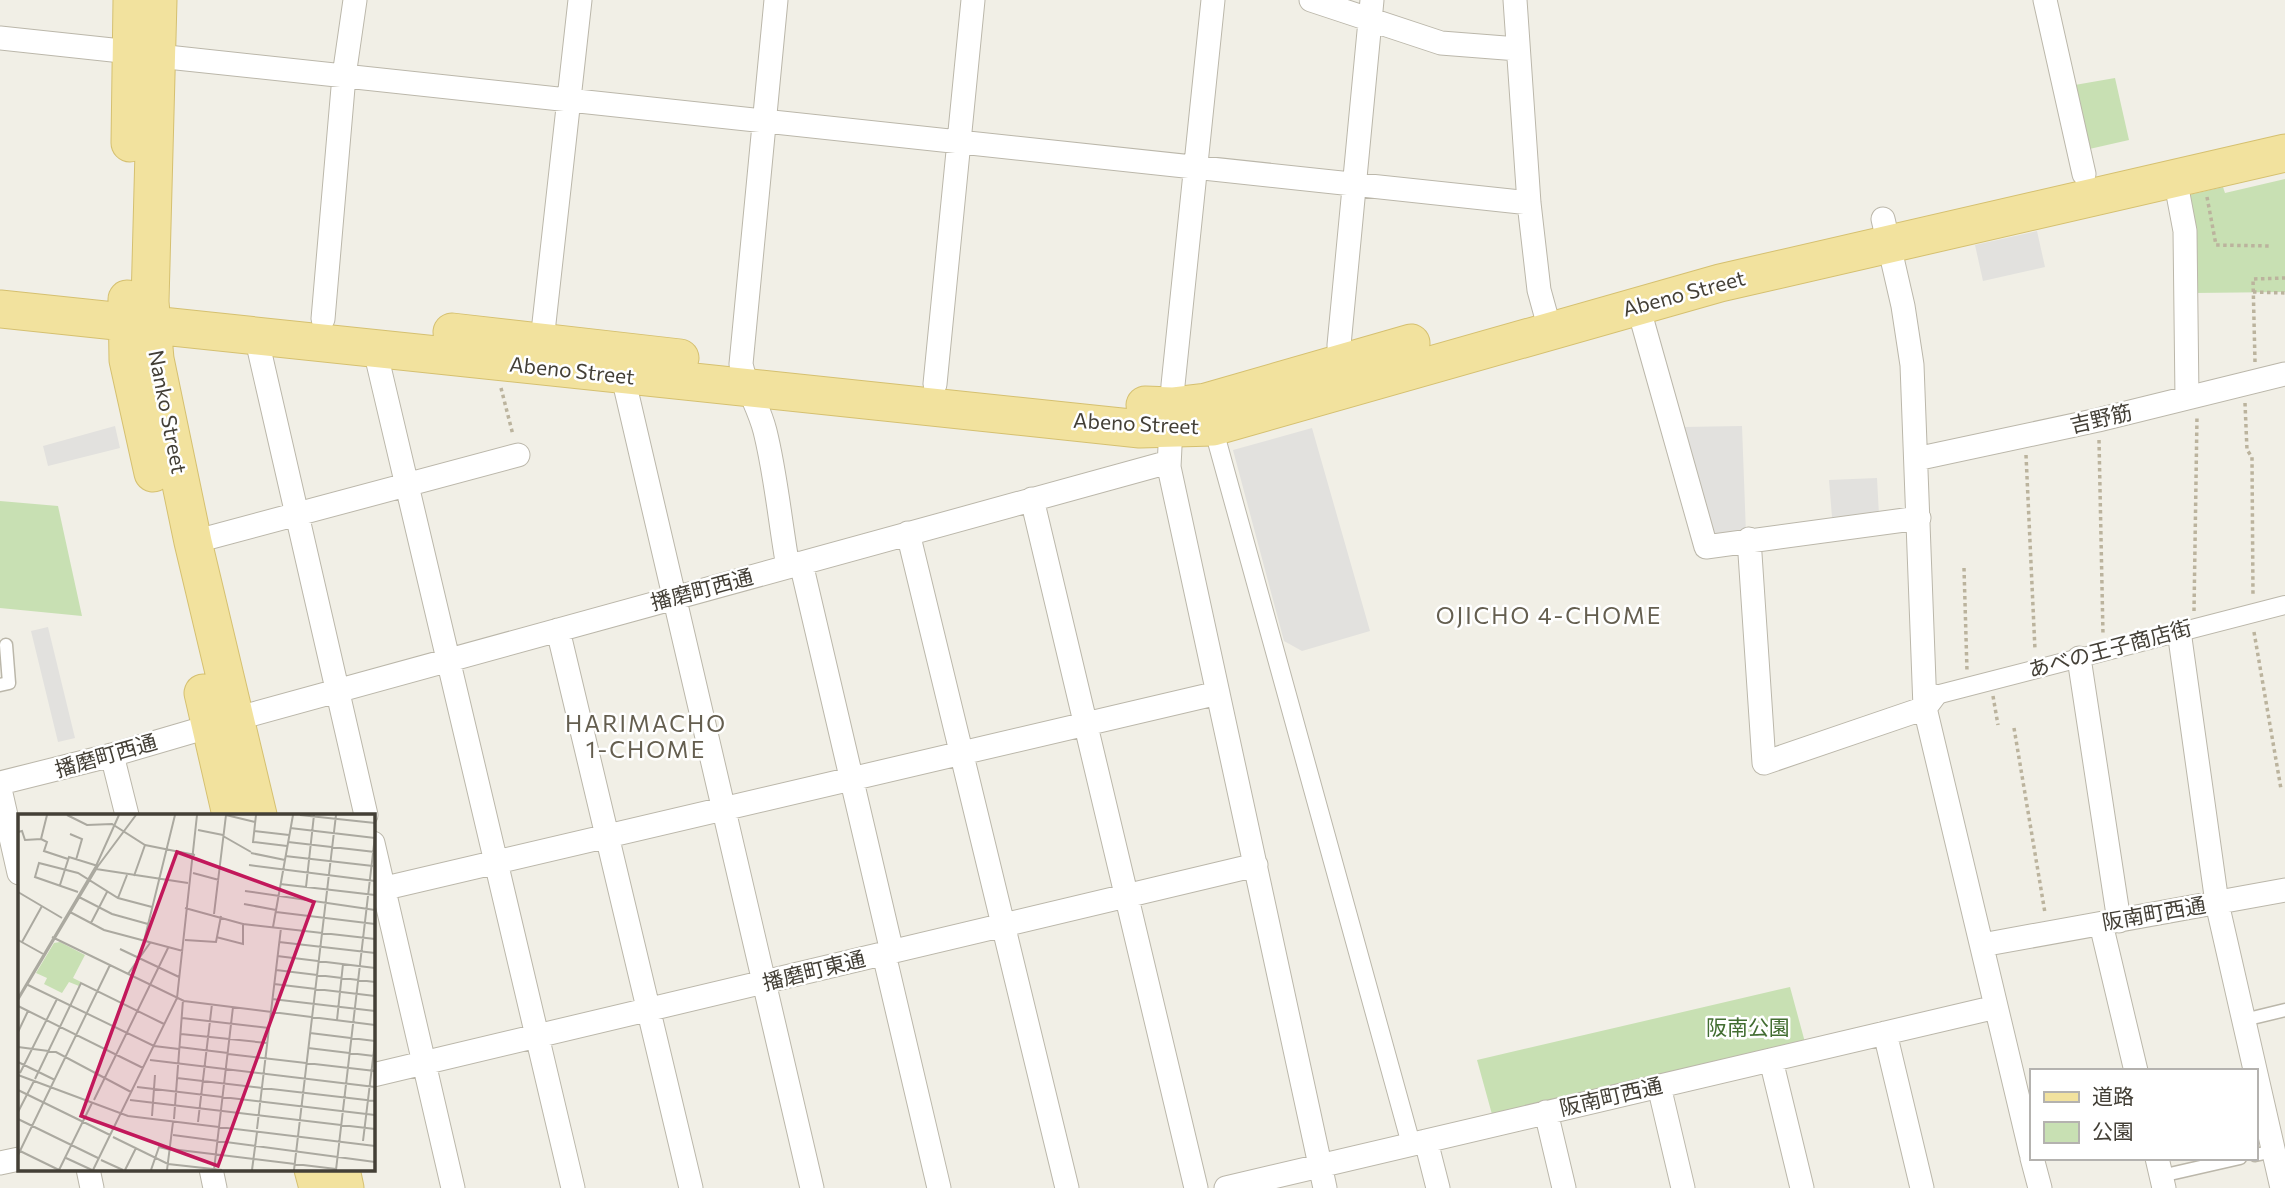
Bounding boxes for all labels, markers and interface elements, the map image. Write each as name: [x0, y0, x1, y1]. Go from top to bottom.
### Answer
street label: Abeno Street: [1620, 264, 1748, 321]
street label: Nanko Street: [144, 348, 193, 476]
street label: Abeno Street: [508, 350, 636, 389]
street label: 吉野筋: [2067, 398, 2134, 437]
street label: Abeno Street: [1073, 407, 1200, 438]
street label: 播磨町西通: [648, 563, 756, 614]
district label: OJICHO 4-CHOME: [1436, 601, 1662, 629]
street label: あべの王子商店街: [2025, 614, 2194, 681]
district label: HARIMACHO 1-CHOME: [565, 709, 727, 763]
street label: 播磨町西通: [52, 728, 159, 781]
inset map: [18, 814, 374, 1170]
street label: 阪南町西通: [2100, 891, 2208, 934]
street label: 播磨町東通: [760, 945, 868, 994]
park label: 阪南公園: [1706, 1014, 1790, 1039]
legend: [2030, 1069, 2257, 1160]
street label: 阪南町西通: [1557, 1072, 1665, 1120]
text: 道路: [2092, 1083, 2134, 1108]
text: 公園: [2092, 1118, 2134, 1143]

